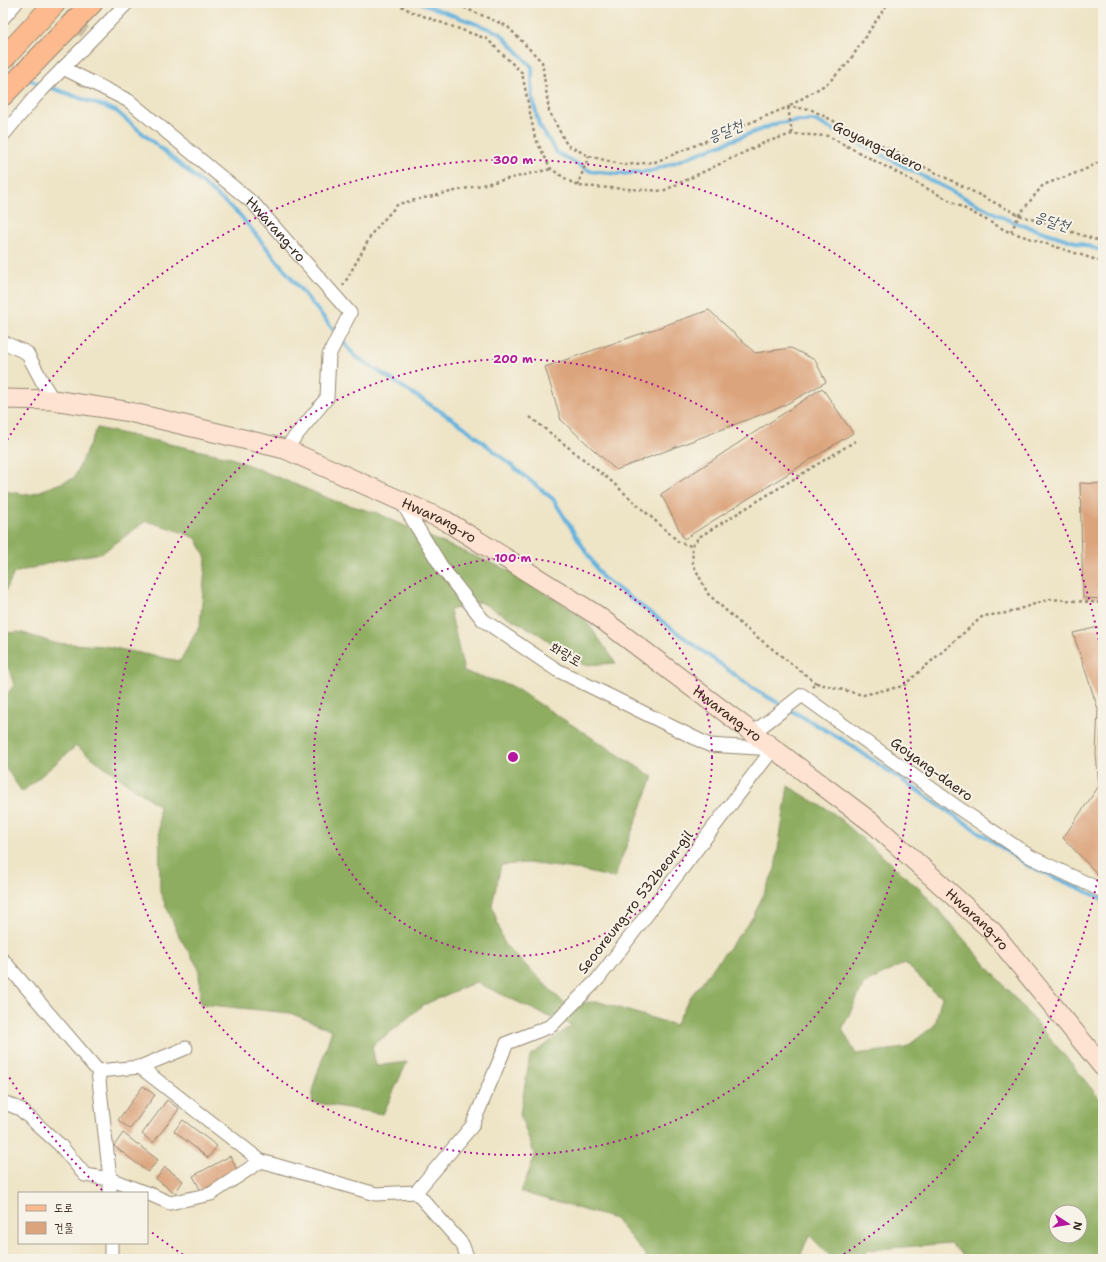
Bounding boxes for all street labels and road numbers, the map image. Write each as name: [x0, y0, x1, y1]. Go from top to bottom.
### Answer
street label: Goyang-daero: [830, 116, 926, 176]
street label: Hwarang-ro: [242, 192, 310, 266]
street label: Hwarang-ro: [399, 493, 480, 547]
street label: 화랑로: [547, 638, 585, 670]
street label: Hwarang-ro: [689, 682, 765, 746]
street label: Goyang-daero: [887, 733, 977, 805]
street label: Seooreung-ro 532beon-gil: [573, 826, 697, 977]
street label: Hwarang-ro: [942, 884, 1013, 954]

